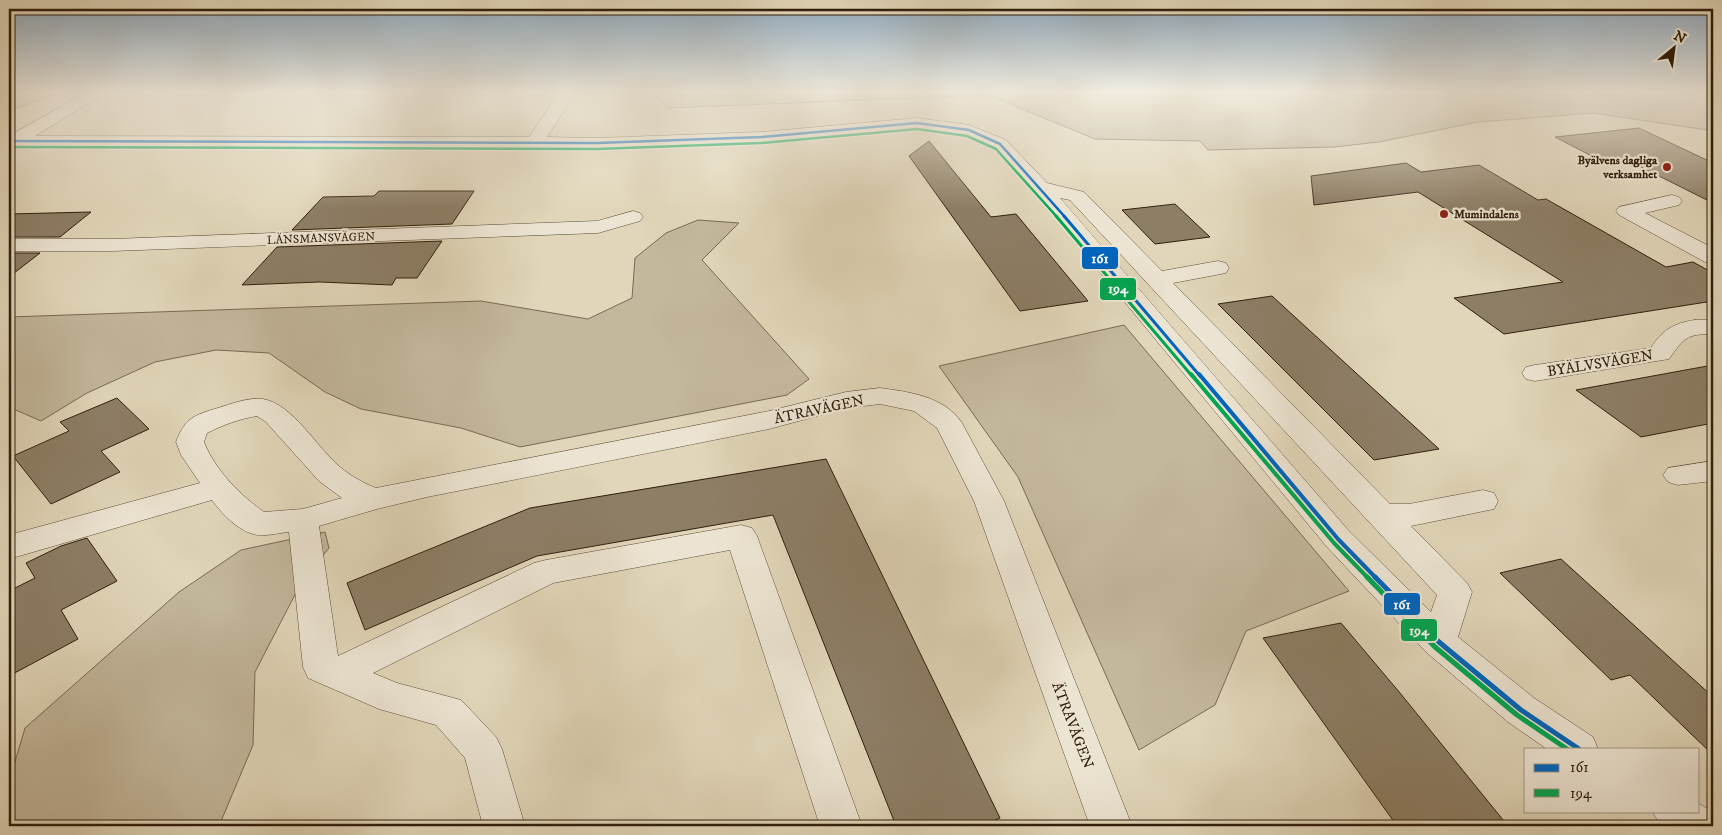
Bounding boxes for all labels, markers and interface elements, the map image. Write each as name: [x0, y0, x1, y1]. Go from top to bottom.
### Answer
north arrow: [1650, 22, 1700, 72]
text: N: [1670, 27, 1690, 48]
place label: Byälvens dagliga verksamhet: [1577, 153, 1658, 182]
marker: Byälvens dagliga verksamhet: [1661, 161, 1673, 173]
place label: Mumindalens: [1454, 207, 1519, 222]
marker: Mumindalens: [1438, 208, 1450, 220]
street label: LÄNSMANSVÄGEN: [266, 229, 376, 248]
line badge: 161: [1081, 246, 1119, 270]
text: 161: [1091, 250, 1109, 268]
line badge: 194: [1099, 277, 1137, 301]
text: 194: [1108, 280, 1129, 298]
street label: BYÄLVSVÄGEN: [1546, 346, 1654, 381]
street label: ÄTRAVÄGEN: [772, 391, 866, 428]
line badge: 161: [1383, 592, 1421, 616]
text: 161: [1393, 596, 1411, 614]
line badge: 194: [1400, 618, 1438, 642]
text: 194: [1409, 622, 1430, 640]
street label: ÄTRAVÄGEN: [1047, 679, 1098, 771]
legend: [1524, 748, 1700, 812]
text: 161: [1570, 758, 1589, 777]
text: 194: [1570, 784, 1592, 803]

